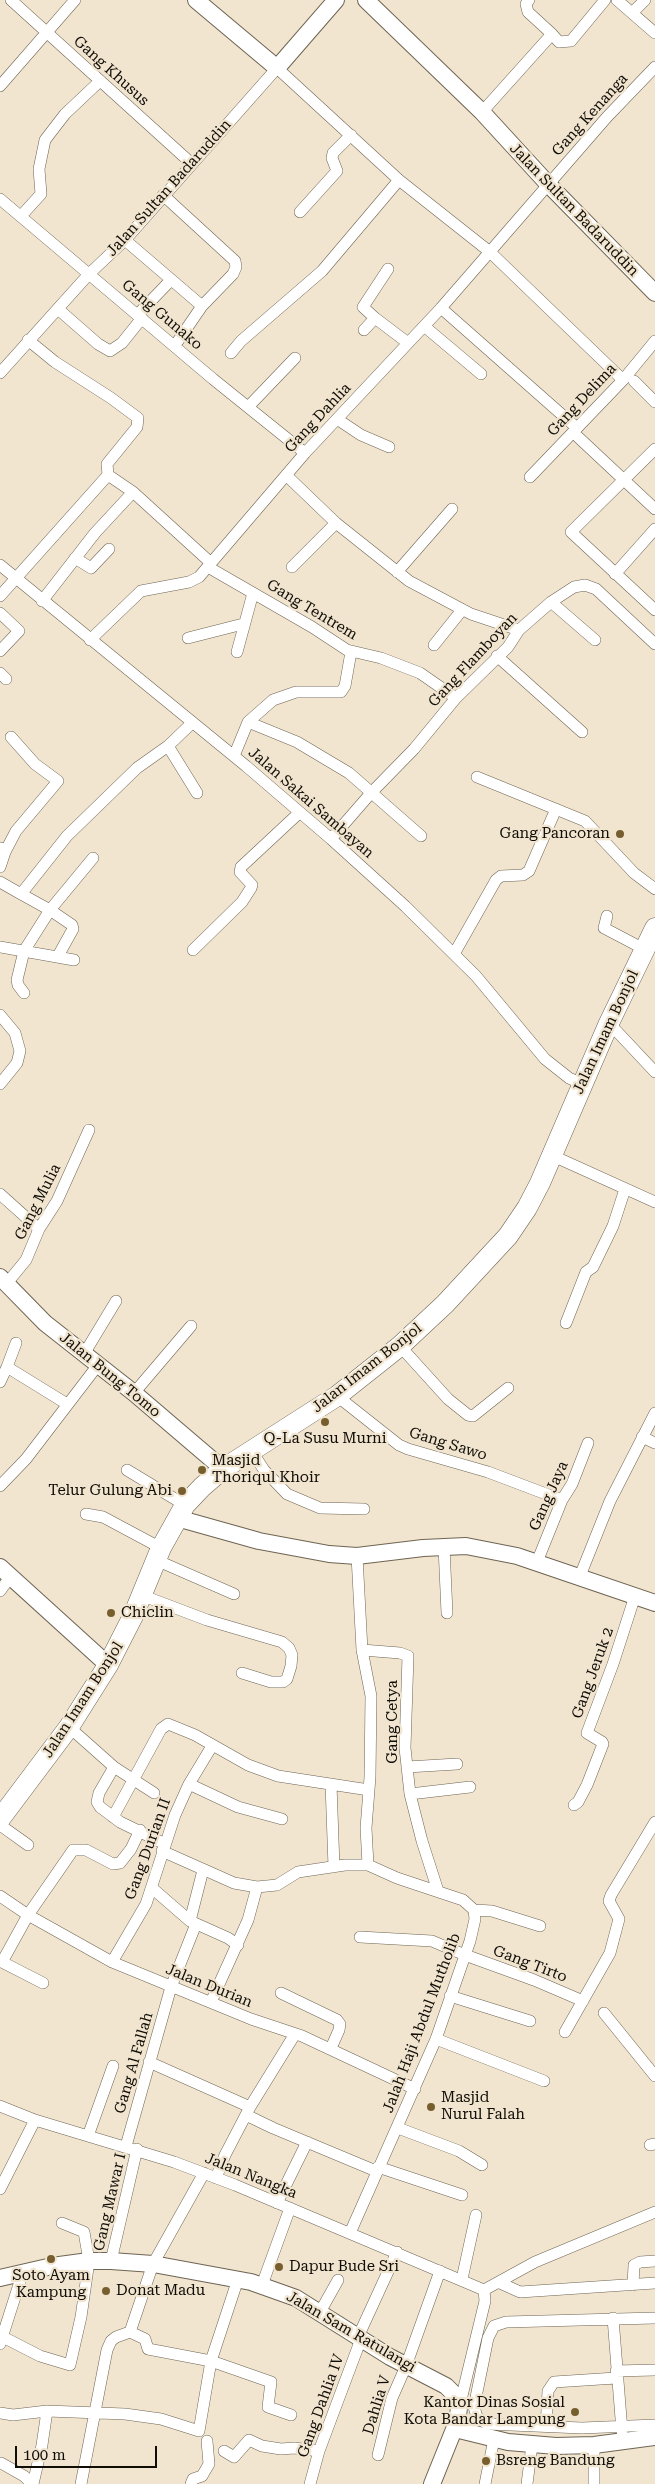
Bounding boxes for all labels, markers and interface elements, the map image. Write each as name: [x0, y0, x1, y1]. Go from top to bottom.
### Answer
street label: Gang Khusus: [70, 32, 152, 110]
street label: Gang Kenanga: [548, 70, 632, 160]
street label: Jalan Sultan Badaruddin: [103, 116, 235, 260]
street label: Jalan Sultan Badaruddin: [506, 140, 642, 280]
street label: Gang Gunako: [118, 276, 206, 354]
street label: Gang Delima: [544, 360, 620, 440]
street label: Gang Dahlia: [281, 379, 355, 457]
street label: Gang Tentrem: [263, 576, 361, 644]
street label: Gang Flamboyan: [425, 609, 521, 711]
street label: Jalan Sakai Sambayan: [245, 744, 377, 862]
place label: Gang Pancoran: [500, 825, 610, 843]
marker: Gang Pancoran: [614, 828, 626, 840]
street label: Jalan Imam Bonjol: [569, 967, 643, 1097]
street label: Gang Mulia: [11, 1161, 65, 1243]
street label: Jalan Imam Bonjol: [308, 1319, 426, 1417]
street label: Jalan Bung Tomo: [56, 1329, 164, 1421]
marker: Q-La Susu Murni: [319, 1416, 331, 1428]
street label: Gang Sawo: [407, 1424, 489, 1464]
place label: Q-La Susu Murni: [264, 1430, 386, 1448]
place label: Masjid Thoriqul Khoir: [212, 1452, 320, 1487]
street label: Gang Jaya: [526, 1458, 572, 1534]
marker: Masjid Thoriqul Khoir: [196, 1464, 208, 1476]
place label: Telur Gulung Abi: [48, 1482, 172, 1500]
marker: Telur Gulung Abi: [176, 1485, 188, 1497]
place label: Chiclin: [121, 1604, 174, 1622]
marker: Chiclin: [105, 1607, 117, 1619]
street label: Gang Jeruk 2: [568, 1625, 618, 1721]
street label: Jalan Imam Bonjol: [39, 1639, 127, 1761]
street label: Gang Cetya: [384, 1680, 402, 1764]
street label: Gang Durian II: [121, 1796, 175, 1902]
street label: Jalah Haji Abdul Mutholib: [379, 1931, 465, 2115]
street label: Gang Tirto: [490, 1942, 570, 1986]
street label: Jalan Durian: [163, 1960, 255, 2012]
street label: Gang Al Fallah: [111, 2010, 157, 2116]
place label: Masjid Nurul Falah: [441, 2089, 525, 2124]
marker: Masjid Nurul Falah: [425, 2101, 437, 2113]
street label: Jalan Nangka: [202, 2149, 300, 2203]
street label: Gang Mawar I: [90, 2151, 130, 2253]
marker: Soto Ayam Kampung: [45, 2253, 57, 2265]
place label: Dapur Bude Sri: [289, 2258, 399, 2276]
marker: Dapur Bude Sri: [273, 2261, 285, 2273]
place label: Soto Ayam Kampung: [12, 2267, 90, 2302]
place label: Donat Madu: [116, 2282, 205, 2300]
marker: Donat Madu: [100, 2285, 112, 2297]
street label: Jalan Sam Ratulangi: [283, 2288, 419, 2376]
street label: Gang Dahlia IV: [294, 2352, 348, 2460]
street label: Dahlia V: [359, 2373, 395, 2437]
place label: Kantor Dinas Sosial Kota Bandar Lampung: [404, 2394, 565, 2429]
marker: Kantor Dinas Sosial Kota Bandar Lampung: [569, 2406, 581, 2418]
scale bar: [18, 2436, 160, 2468]
text: 100 m: [23, 2446, 66, 2464]
place label: Bsreng Bandung: [496, 2452, 614, 2470]
marker: Bsreng Bandung: [480, 2455, 492, 2467]

